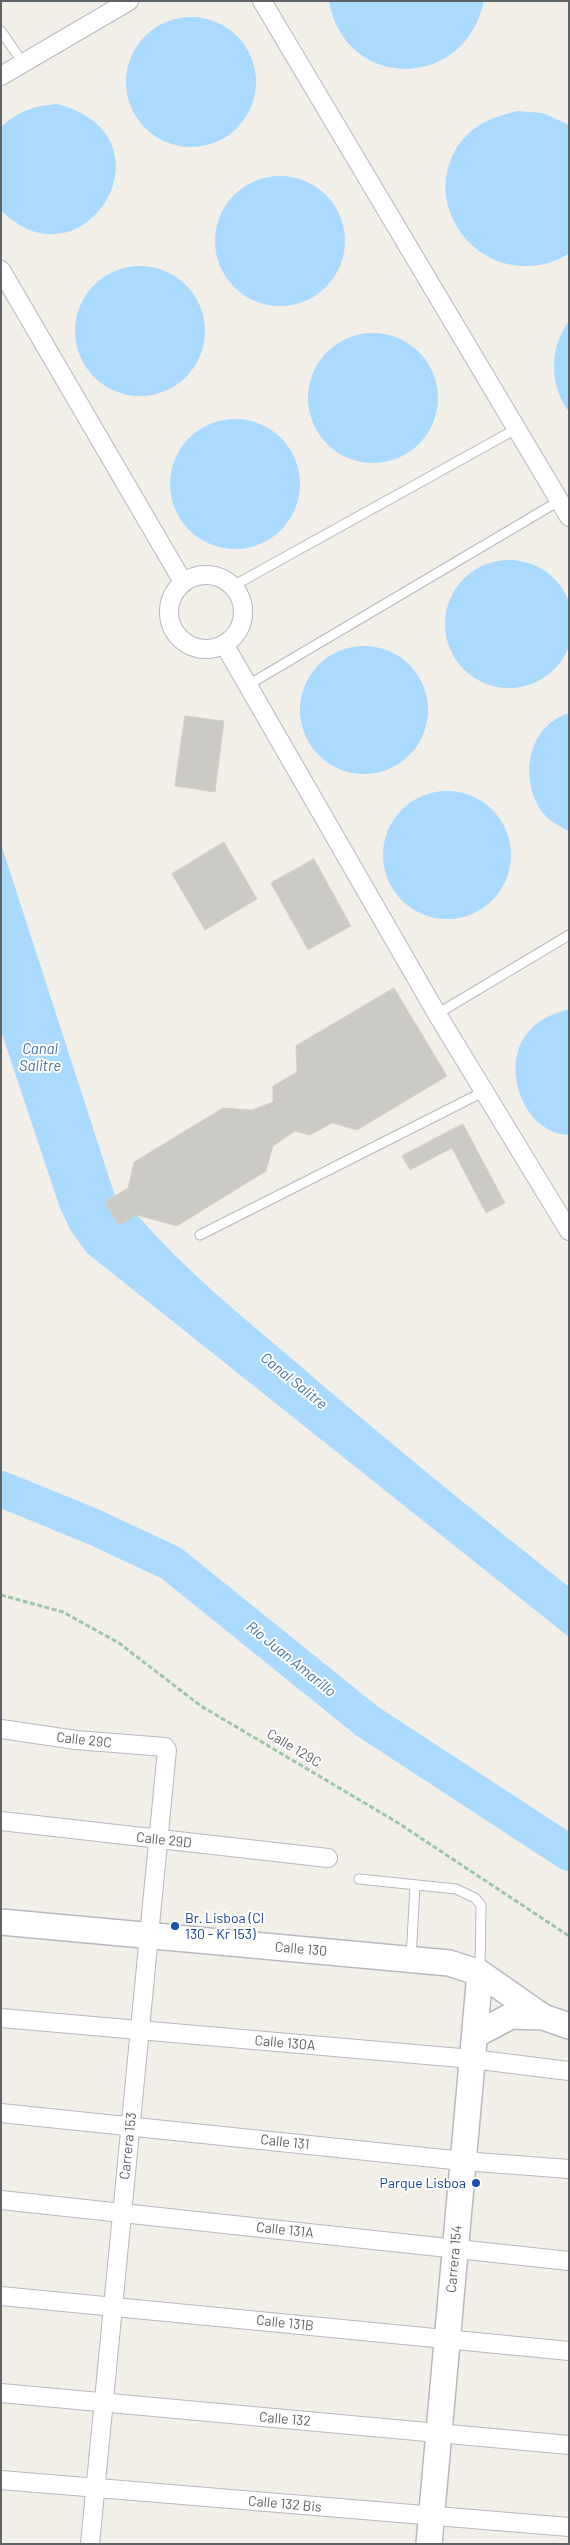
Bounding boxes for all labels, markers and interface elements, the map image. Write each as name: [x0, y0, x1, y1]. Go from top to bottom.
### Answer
water label: Canal Salitre: [19, 1040, 61, 1075]
water label: Canal Salitre: [257, 1349, 331, 1413]
water label: Río Juan Amarillo: [243, 1617, 339, 1701]
street label: Calle 129C: [264, 1725, 324, 1771]
street label: Calle 29C: [55, 1729, 113, 1751]
street label: Calle 29D: [135, 1829, 193, 1851]
place label: Br. Lisboa (Cl 130 - Kr 153): [185, 1910, 264, 1942]
marker: Br. Lisboa (Cl 130 - Kr 153): [169, 1920, 181, 1932]
street label: Calle 130: [274, 1938, 328, 1960]
street label: Calle 130A: [254, 2032, 316, 2054]
street label: Carrera 153: [116, 2112, 140, 2180]
street label: Calle 131: [260, 2131, 310, 2153]
place label: Parque Lisboa: [380, 2175, 466, 2191]
marker: Parque Lisboa: [470, 2177, 482, 2189]
street label: Calle 131A: [255, 2219, 315, 2241]
street label: Carrera 154: [443, 2224, 465, 2294]
street label: Calle 131B: [255, 2312, 315, 2334]
street label: Calle 132: [258, 2408, 312, 2430]
street label: Calle 132 Bis: [248, 2492, 322, 2516]

